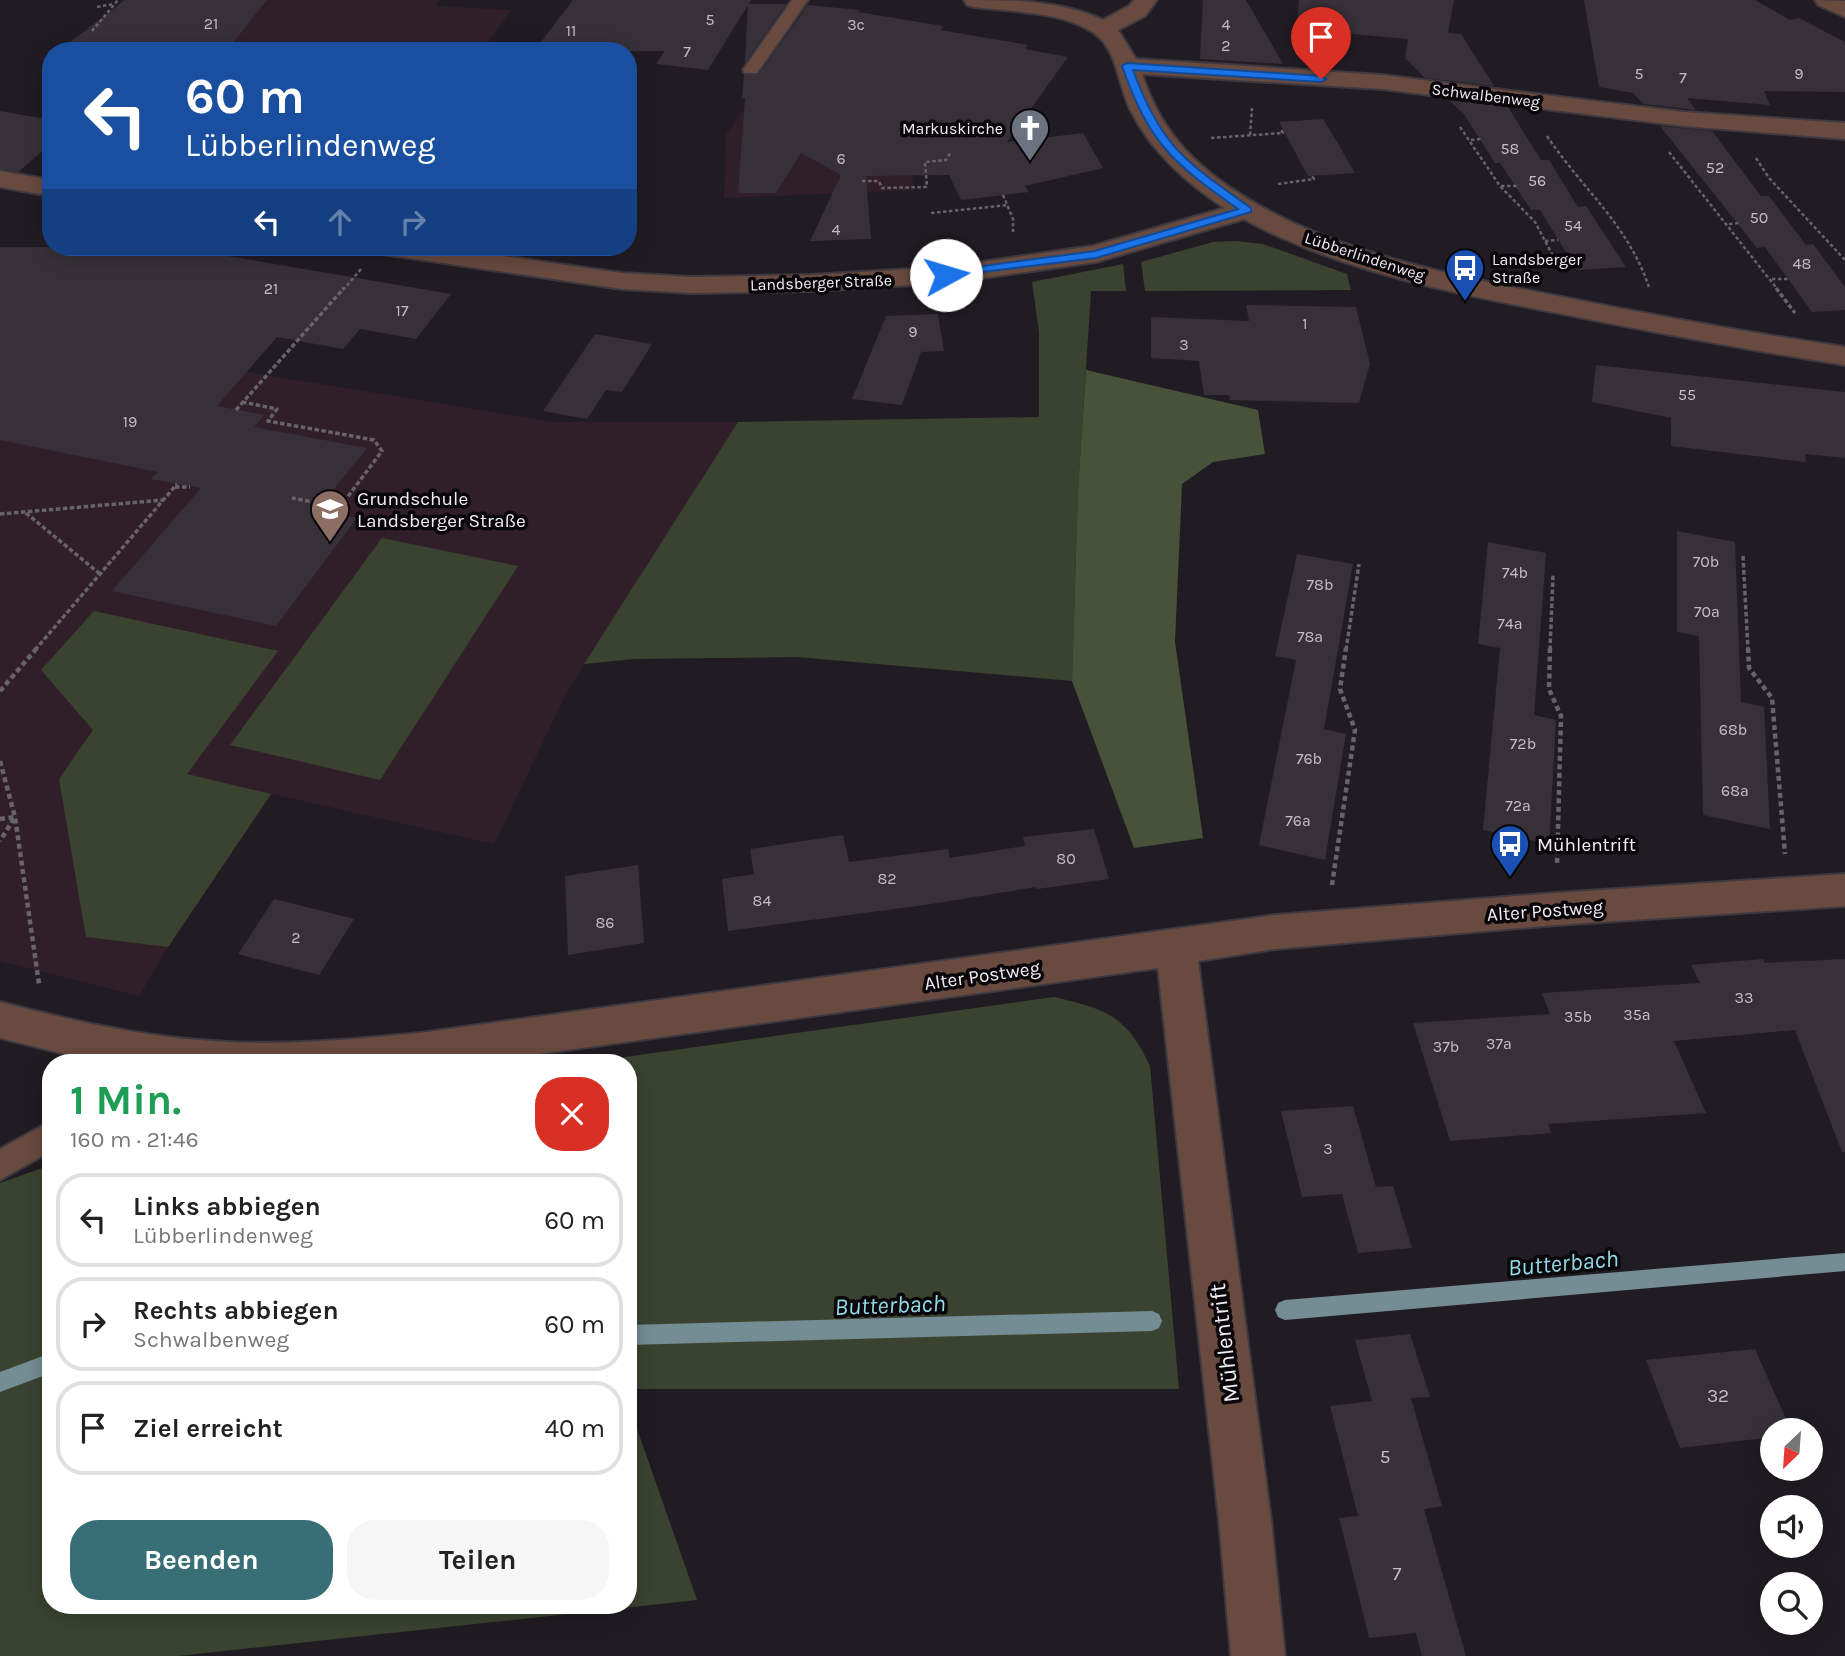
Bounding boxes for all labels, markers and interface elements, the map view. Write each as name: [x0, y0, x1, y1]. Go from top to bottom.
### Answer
pin: [1291, 7, 1351, 79]
house number: 5: [705, 10, 715, 29]
house number: 21: [204, 14, 218, 33]
house number: 3c: [847, 15, 865, 34]
house number: 4: [1222, 15, 1231, 34]
icon: arrive: [1302, 18, 1340, 56]
house number: 11: [566, 21, 576, 40]
house number: 2: [1221, 36, 1231, 55]
house number: 7: [683, 42, 691, 61]
house number: 5: [1634, 64, 1644, 83]
house number: 9: [1794, 64, 1804, 83]
text: 60 m: [185, 68, 305, 125]
house number: 7: [1679, 68, 1687, 87]
icon: left: [70, 70, 161, 161]
street label: Schwalbenweg: [1431, 79, 1541, 112]
church icon: Markuskirche: [1009, 107, 1051, 162]
place label: Markuskirche: [902, 119, 1003, 138]
text: Lübberlindenweg: [185, 127, 435, 164]
house number: 58: [1501, 139, 1519, 158]
house number: 6: [836, 149, 846, 168]
house number: 52: [1706, 158, 1724, 177]
house number: 56: [1528, 171, 1546, 190]
icon: left: [248, 203, 286, 241]
icon: ahead: [321, 203, 359, 241]
icon: right: [394, 203, 432, 241]
house number: 50: [1750, 208, 1768, 227]
house number: 54: [1564, 216, 1582, 235]
house number: 4: [832, 220, 841, 239]
street label: Lübberlindenweg: [1302, 228, 1427, 285]
position arrow: [909, 238, 983, 312]
bus stop icon: Landsberger Straße: [1444, 247, 1486, 302]
place label: Landsberger Straße: [1492, 250, 1582, 287]
house number: 48: [1793, 254, 1811, 273]
street label: Landsberger Straße: [750, 271, 892, 294]
house number: 21: [264, 279, 278, 298]
house number: 17: [396, 301, 409, 320]
house number: 1: [1302, 314, 1308, 333]
house number: 9: [908, 322, 918, 341]
house number: 3: [1179, 335, 1189, 354]
house number: 55: [1678, 385, 1696, 404]
house number: 19: [123, 412, 137, 431]
school or university icon: Grundschule Landsberger Straße: [309, 488, 351, 543]
place label: Grundschule Landsberger Straße: [357, 488, 526, 532]
house number: 70b: [1693, 552, 1719, 571]
house number: 74b: [1502, 563, 1528, 582]
house number: 78b: [1307, 575, 1333, 594]
house number: 70a: [1694, 602, 1720, 621]
house number: 74a: [1497, 614, 1523, 633]
house number: 78a: [1297, 627, 1323, 646]
house number: 68b: [1719, 720, 1747, 739]
house number: 72b: [1510, 734, 1536, 753]
house number: 76b: [1296, 749, 1322, 768]
house number: 68a: [1721, 781, 1749, 800]
house number: 72a: [1505, 796, 1531, 815]
house number: 76a: [1285, 811, 1311, 830]
bus stop icon: Mühlentrift: [1489, 823, 1531, 878]
place label: Mühlentrift: [1537, 834, 1636, 856]
house number: 80: [1056, 849, 1076, 868]
house number: 82: [877, 869, 897, 888]
house number: 84: [753, 891, 771, 910]
street label: Alter Postweg: [1486, 896, 1604, 926]
house number: 86: [596, 913, 615, 932]
house number: 2: [291, 928, 301, 947]
street label: Alter Postweg: [923, 957, 1042, 995]
house number: 33: [1735, 988, 1753, 1007]
house number: 35a: [1623, 1005, 1651, 1024]
house number: 35b: [1564, 1007, 1592, 1026]
house number: 37a: [1486, 1034, 1512, 1053]
house number: 37b: [1433, 1037, 1459, 1056]
text: 1 Min.: [70, 1075, 181, 1125]
button: close: [535, 1077, 609, 1151]
text: 160 m · 21:46: [70, 1126, 199, 1153]
house number: 3: [1323, 1139, 1333, 1158]
text: Links abbiegen: [133, 1191, 321, 1222]
icon: left: [74, 1201, 112, 1239]
text: 60 m: [544, 1205, 605, 1236]
text: Lübberlindenweg: [133, 1222, 313, 1249]
water label: Butterbach: [1506, 1244, 1620, 1282]
street label: Mühlentrift: [1204, 1282, 1245, 1404]
water label: Butterbach: [834, 1289, 946, 1321]
text: Rechts abbiegen: [133, 1295, 339, 1326]
icon: right: [74, 1305, 112, 1343]
text: 60 m: [544, 1309, 605, 1340]
text: Schwalbenweg: [133, 1326, 289, 1353]
house number: 32: [1707, 1385, 1729, 1407]
icon: arrive: [74, 1409, 112, 1447]
text: Ziel erreicht: [133, 1413, 283, 1444]
text: 40 m: [545, 1413, 605, 1444]
north arrow: [1760, 1418, 1824, 1480]
map controls: [1760, 1418, 1823, 1635]
house number: 5: [1380, 1446, 1390, 1468]
button: sound: [1760, 1495, 1823, 1558]
button: Beenden: [70, 1520, 333, 1600]
button: Teilen: [347, 1520, 609, 1600]
house number: 7: [1393, 1563, 1402, 1585]
button: search: [1760, 1572, 1823, 1635]

